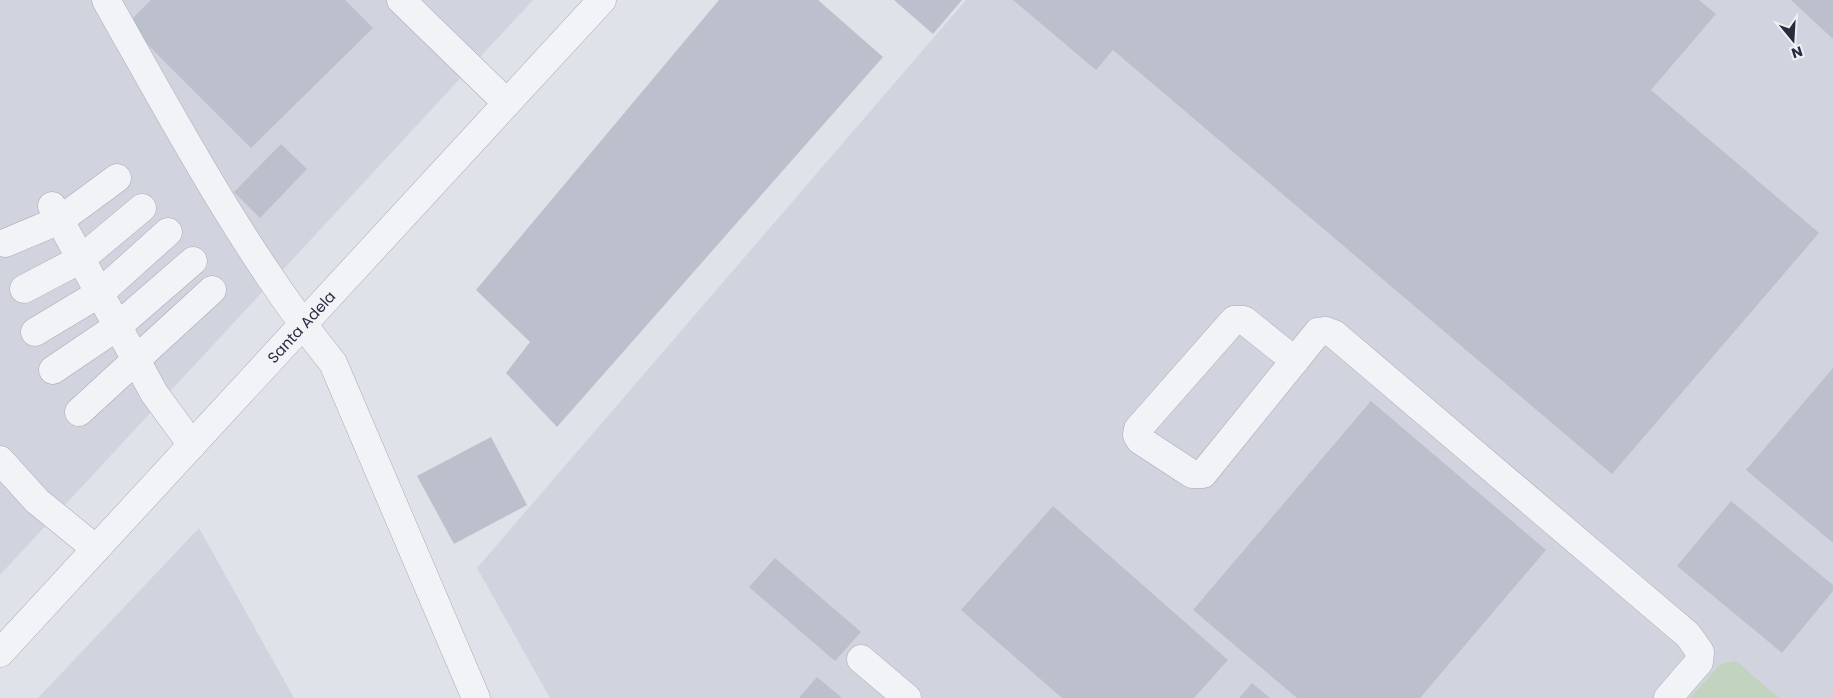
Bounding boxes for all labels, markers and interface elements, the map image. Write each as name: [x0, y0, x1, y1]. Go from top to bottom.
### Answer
north arrow: [1768, 15, 1818, 65]
text: N: [1789, 41, 1805, 64]
street label: Santa Adela: [262, 286, 340, 367]

